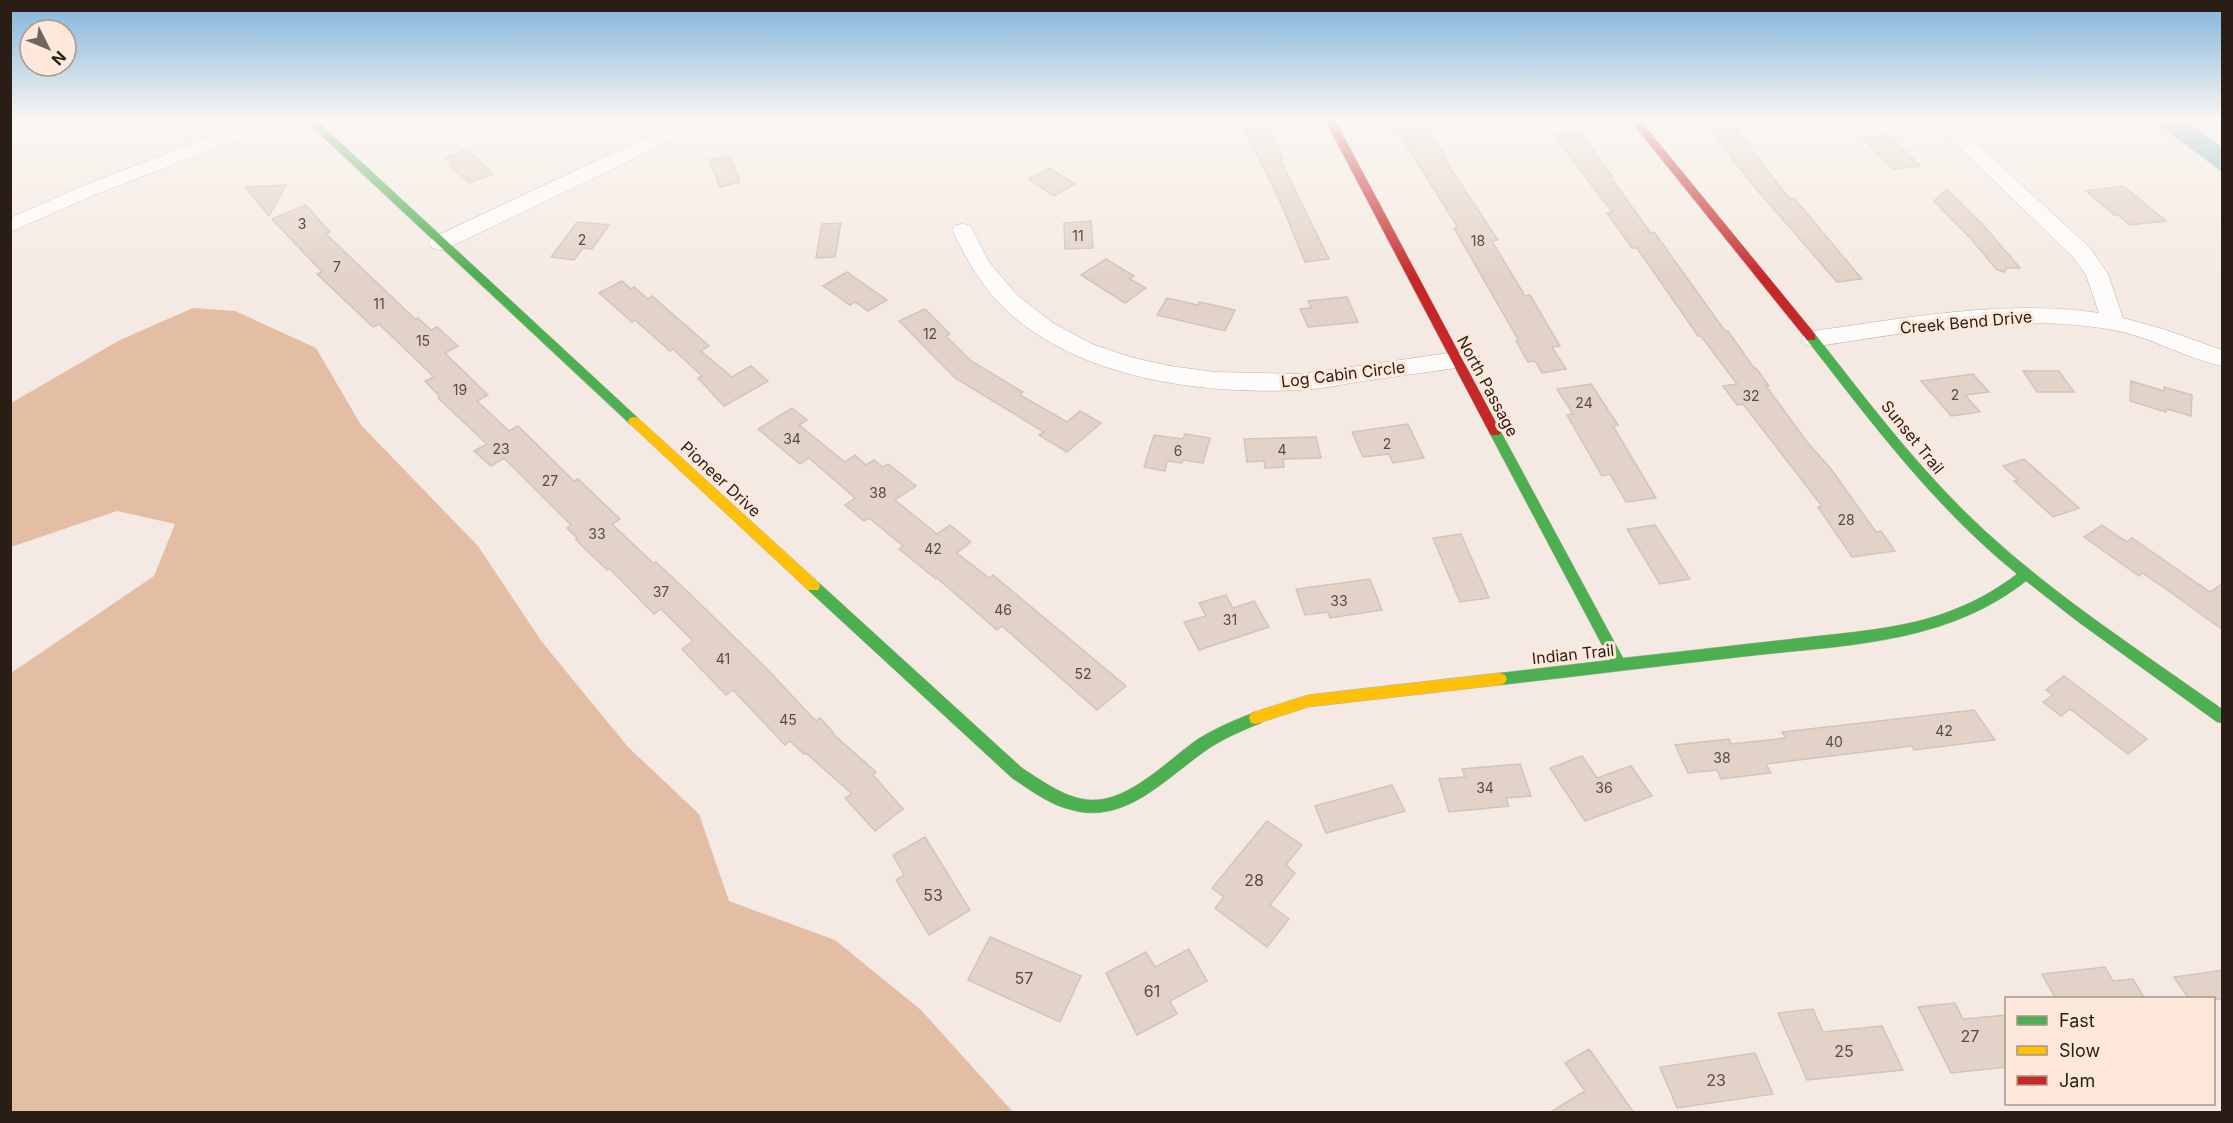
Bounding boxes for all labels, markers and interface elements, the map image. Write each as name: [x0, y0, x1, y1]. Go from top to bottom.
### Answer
north arrow: [18, 18, 78, 78]
text: N: [47, 47, 70, 70]
house number: 3: [298, 215, 306, 232]
house number: 11: [1072, 227, 1084, 244]
house number: 2: [578, 231, 586, 248]
house number: 18: [1471, 232, 1485, 249]
house number: 7: [333, 258, 341, 275]
house number: 11: [373, 295, 385, 312]
street label: Creek Bend Drive: [1899, 306, 2033, 338]
house number: 12: [923, 325, 937, 342]
house number: 15: [416, 332, 430, 349]
street label: North Passage: [1453, 332, 1523, 440]
street label: Log Cabin Circle: [1280, 356, 1406, 392]
house number: 19: [453, 381, 467, 398]
house number: 2: [1951, 386, 1959, 403]
house number: 32: [1742, 387, 1760, 404]
house number: 24: [1575, 394, 1593, 411]
street label: Sunset Trail: [1877, 396, 1949, 478]
house number: 34: [783, 430, 801, 447]
house number: 2: [1383, 435, 1391, 452]
street label: Pioneer Drive: [677, 437, 765, 521]
house number: 23: [492, 440, 510, 457]
house number: 4: [1277, 441, 1287, 458]
house number: 6: [1174, 442, 1182, 459]
house number: 27: [542, 472, 558, 489]
house number: 38: [869, 484, 887, 501]
house number: 28: [1837, 511, 1855, 528]
house number: 33: [588, 525, 606, 542]
house number: 42: [924, 540, 942, 557]
house number: 37: [653, 583, 669, 600]
house number: 33: [1330, 592, 1348, 609]
house number: 46: [994, 601, 1012, 618]
house number: 31: [1223, 611, 1237, 628]
street label: Indian Trail: [1531, 640, 1615, 668]
house number: 41: [716, 650, 730, 667]
house number: 52: [1074, 665, 1092, 682]
house number: 45: [779, 711, 797, 728]
house number: 42: [1935, 722, 1953, 739]
house number: 40: [1825, 733, 1843, 750]
house number: 38: [1713, 749, 1731, 766]
house number: 34: [1476, 779, 1494, 796]
house number: 36: [1595, 779, 1613, 796]
house number: 28: [1244, 870, 1264, 890]
house number: 53: [923, 885, 943, 905]
house number: 57: [1015, 968, 1033, 988]
house number: 61: [1144, 981, 1160, 1001]
legend: [2005, 997, 2215, 1105]
text: Fast: [2059, 1010, 2095, 1031]
house number: 27: [1961, 1026, 1979, 1046]
text: Slow: [2059, 1040, 2100, 1061]
house number: 25: [1834, 1041, 1854, 1061]
house number: 23: [1706, 1070, 1726, 1090]
text: Jam: [2059, 1070, 2095, 1091]

